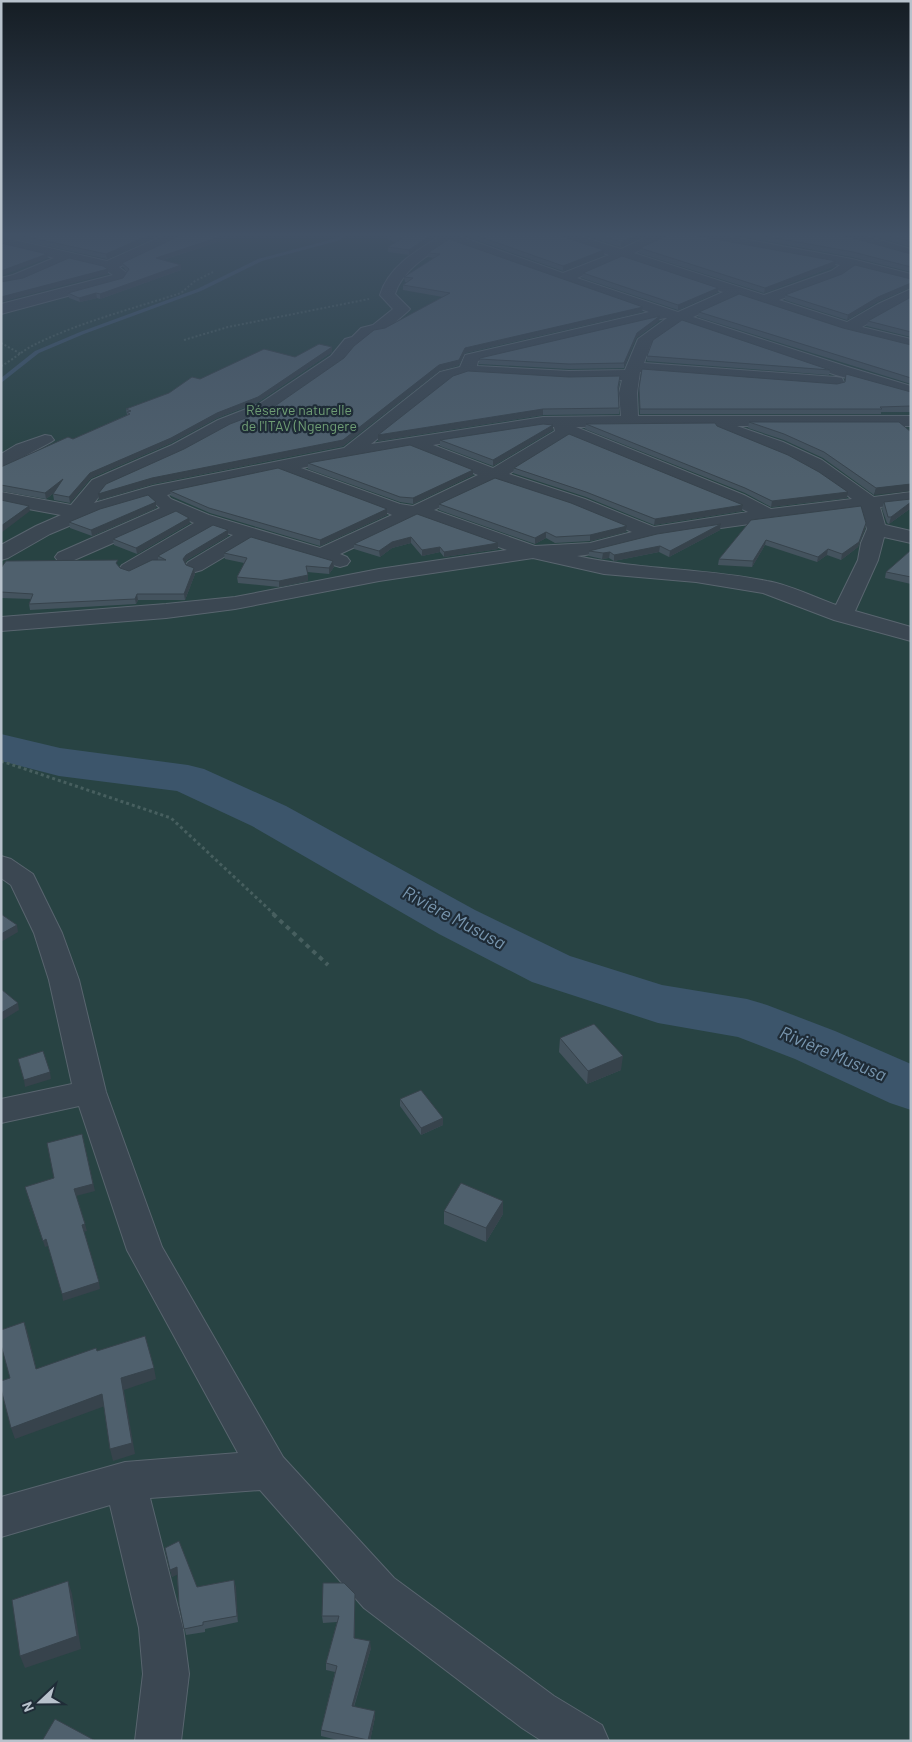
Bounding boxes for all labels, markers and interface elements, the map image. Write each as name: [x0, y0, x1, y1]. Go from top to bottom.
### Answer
park label: Réserve naturelle de l'ITAV (Ngengere: [241, 401, 357, 434]
water label: Rivière Mususa: [399, 881, 510, 954]
water label: Rivière Mususa: [777, 1021, 890, 1085]
north arrow: [15, 1677, 65, 1727]
text: N: [18, 1700, 37, 1715]

